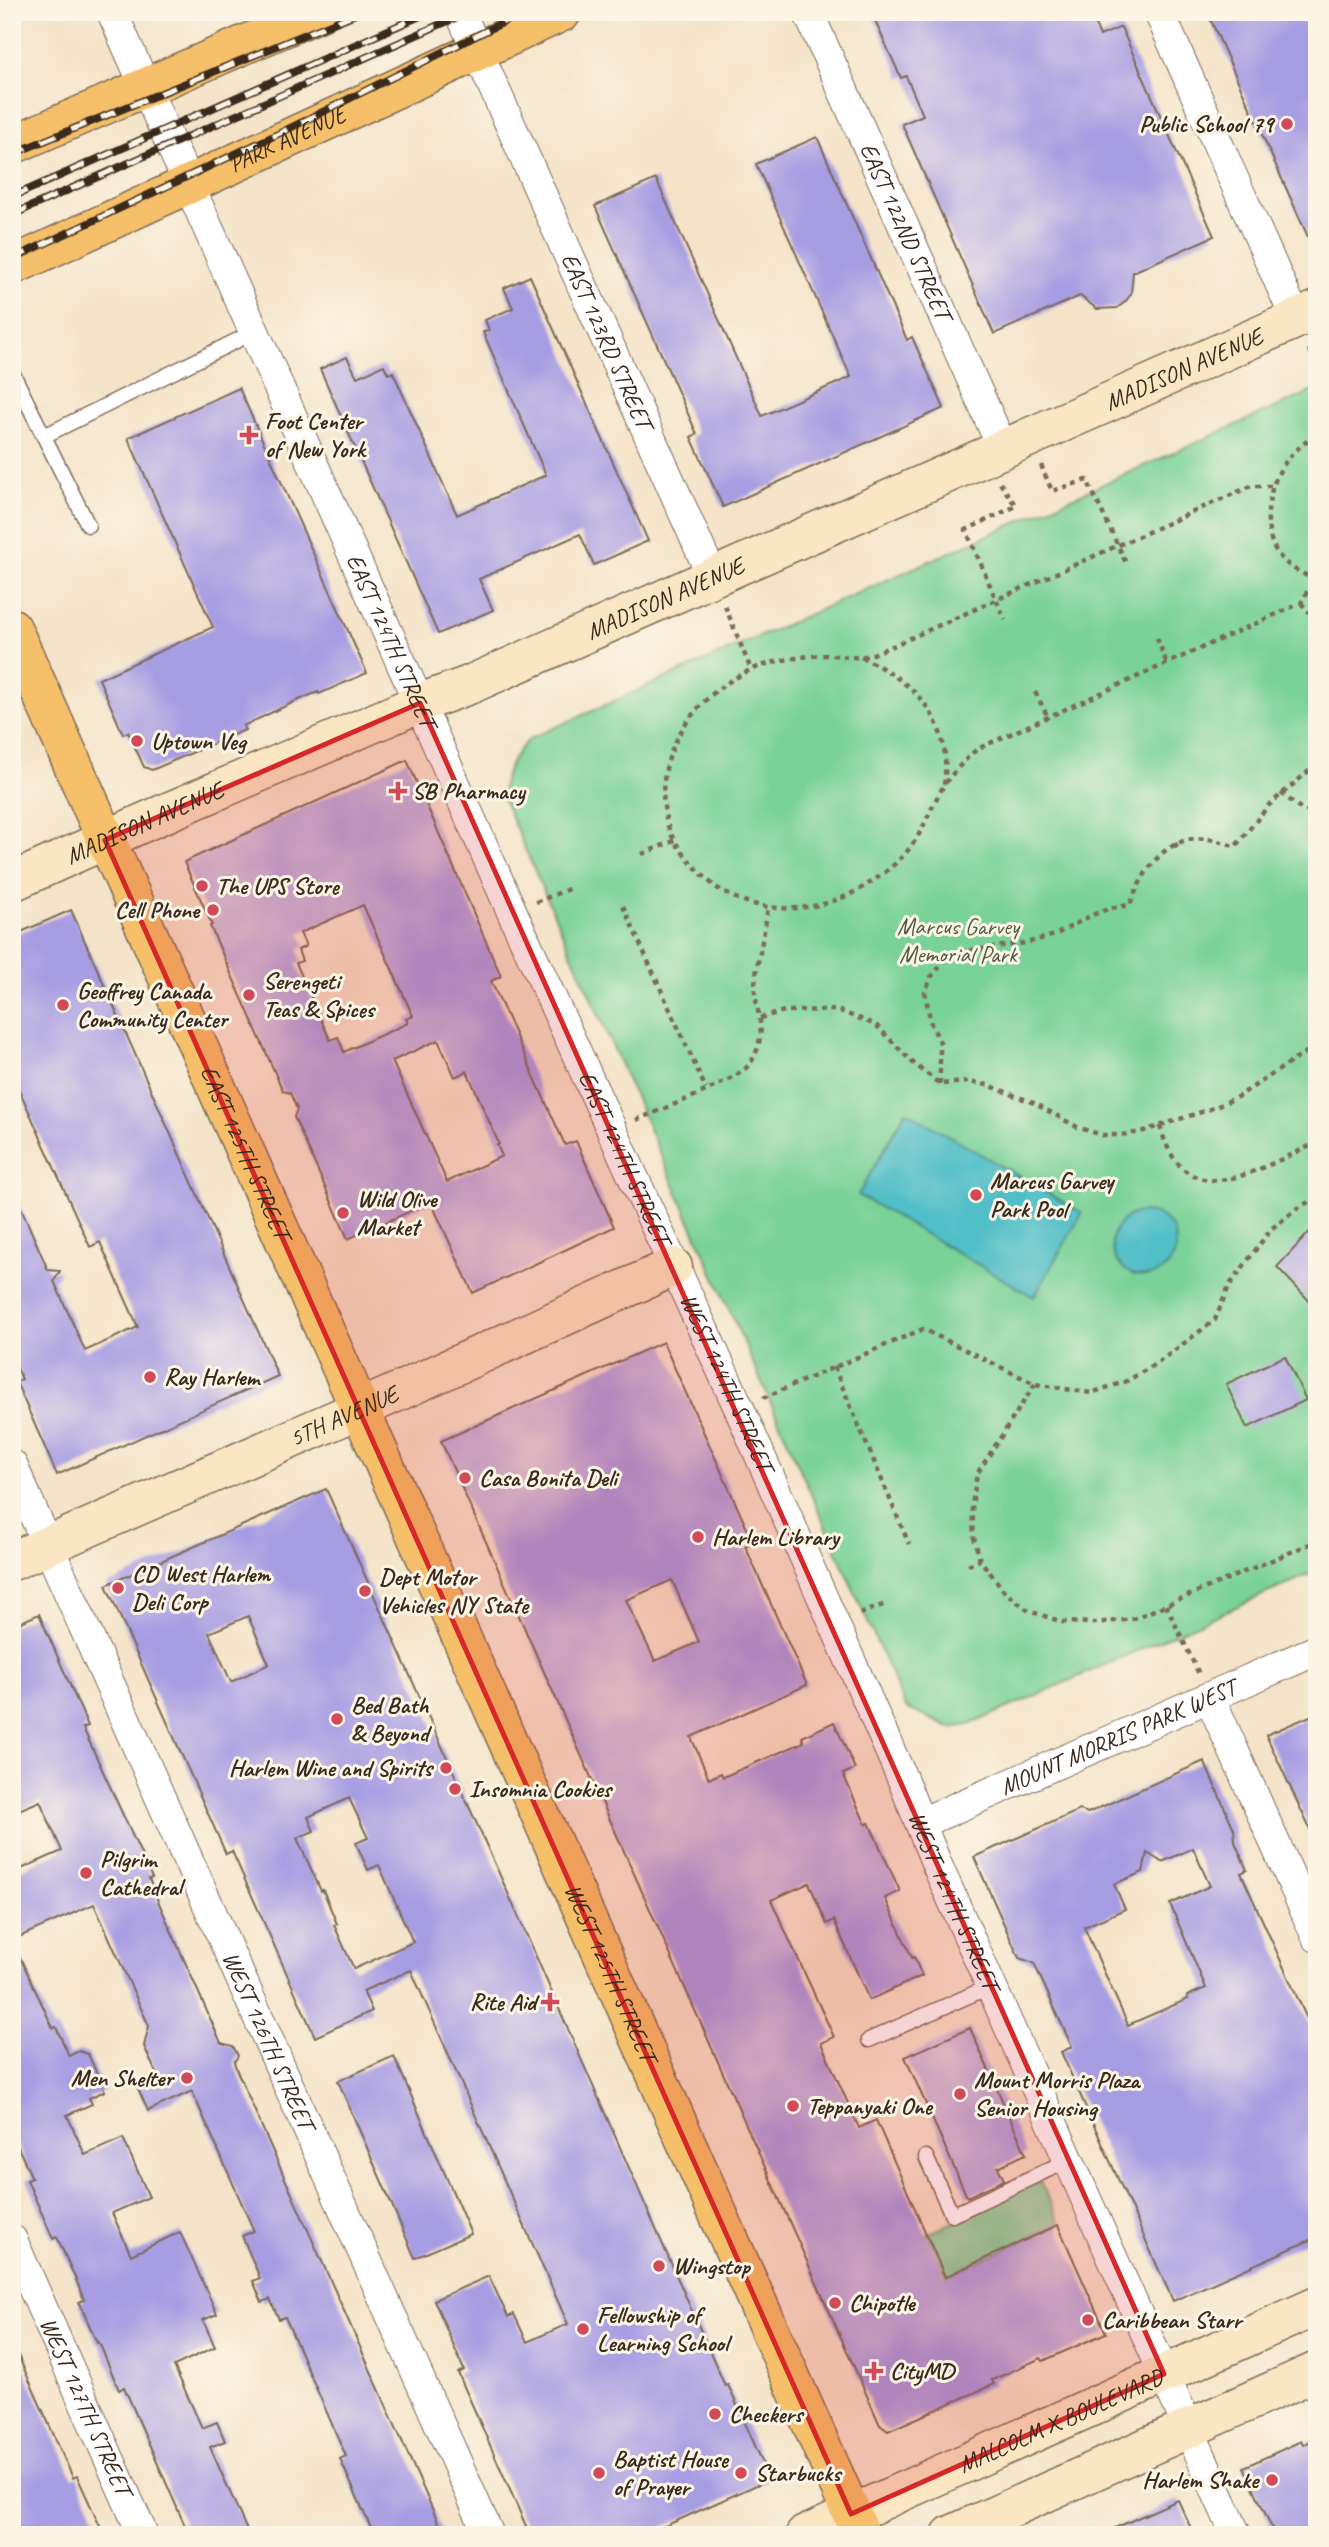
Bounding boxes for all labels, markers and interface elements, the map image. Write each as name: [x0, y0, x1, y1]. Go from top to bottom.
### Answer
street label: PARK AVENUE: [224, 98, 353, 179]
place label: Public School 79: [1139, 109, 1275, 139]
marker: Public School 79: [1279, 116, 1295, 132]
street label: EAST 122ND STREET: [853, 138, 961, 330]
street label: EAST 123RD STREET: [555, 248, 662, 439]
street label: MADISON AVENUE: [1100, 320, 1270, 417]
place label: Foot Center of New York: [265, 406, 367, 464]
marker: Foot Center of New York: [239, 425, 259, 445]
street label: EAST 124TH STREET: [340, 549, 445, 738]
street label: MADISON AVENUE: [581, 549, 752, 646]
place label: Uptown Veg: [151, 726, 248, 756]
marker: Uptown Veg: [129, 733, 145, 749]
street label: MADISON AVENUE: [61, 774, 231, 871]
place label: SB Pharmacy: [412, 776, 526, 806]
marker: SB Pharmacy: [390, 783, 406, 799]
place label: The UPS Store: [216, 871, 340, 901]
marker: The UPS Store: [194, 878, 210, 894]
place label: Cell Phone: [115, 895, 201, 925]
marker: Cell Phone: [205, 902, 221, 918]
park label: Marcus Garvey Memorial Park: [897, 911, 1021, 969]
place label: Serengeti Teas & Spices: [263, 966, 377, 1024]
place label: Geoffrey Canada Community Center: [77, 976, 229, 1034]
marker: Serengeti Teas & Spices: [241, 987, 257, 1003]
marker: Geoffrey Canada Community Center: [55, 997, 71, 1013]
street label: EAST 125TH STREET: [194, 1061, 300, 1249]
street label: EAST 124TH STREET: [572, 1066, 679, 1254]
place label: Marcus Garvey Park Pool: [990, 1166, 1116, 1224]
place label: Wild Olive Market: [357, 1184, 438, 1242]
marker: Marcus Garvey Park Pool: [968, 1187, 984, 1203]
marker: Wild Olive Market: [335, 1205, 351, 1221]
street label: WEST 124TH STREET: [674, 1289, 782, 1481]
place label: Ray Harlem: [164, 1362, 262, 1392]
marker: Ray Harlem: [142, 1369, 158, 1385]
street label: 5TH AVENUE: [285, 1377, 406, 1453]
place label: Casa Bonita Deli: [479, 1463, 620, 1493]
marker: Casa Bonita Deli: [457, 1470, 473, 1486]
place label: Harlem Library: [712, 1522, 841, 1552]
marker: Harlem Library: [690, 1529, 706, 1545]
place label: CD West Harlem Deli Corp: [132, 1559, 271, 1617]
place label: Dept Motor Vehicles NY State: [379, 1562, 530, 1620]
marker: CD West Harlem Deli Corp: [110, 1580, 126, 1596]
marker: Dept Motor Vehicles NY State: [357, 1583, 373, 1599]
street label: MOUNT MORRIS PARK WEST: [995, 1670, 1245, 1802]
place label: Bed Bath & Beyond: [351, 1690, 433, 1748]
marker: Bed Bath & Beyond: [329, 1711, 345, 1727]
place label: Harlem Wine and Spirits: [229, 1753, 435, 1783]
marker: Harlem Wine and Spirits: [438, 1760, 454, 1776]
place label: Insomnia Cookies: [469, 1774, 613, 1804]
marker: Insomnia Cookies: [447, 1781, 463, 1797]
street label: WEST 124TH STREET: [902, 1807, 1008, 2000]
place label: Pilgrim Cathedral: [100, 1844, 187, 1902]
marker: Pilgrim Cathedral: [78, 1865, 94, 1881]
street label: WEST 125TH STREET: [558, 1879, 666, 2072]
street label: WEST 126TH STREET: [216, 1947, 324, 2139]
place label: Rite Aid: [470, 1987, 540, 2017]
marker: Rite Aid: [542, 1994, 558, 2010]
place label: Men Shelter: [71, 2063, 175, 2093]
place label: Mount Morris Plaza Senior Housing: [974, 2065, 1141, 2123]
marker: Men Shelter: [179, 2070, 195, 2086]
marker: Mount Morris Plaza Senior Housing: [952, 2086, 968, 2102]
place label: Teppanyaki One: [807, 2091, 934, 2121]
marker: Teppanyaki One: [785, 2098, 801, 2114]
place label: Wingstop: [673, 2251, 751, 2281]
marker: Wingstop: [651, 2258, 667, 2274]
place label: Chipotle: [849, 2288, 916, 2318]
marker: Chipotle: [827, 2295, 843, 2311]
place label: Fellowship of Learning School: [597, 2300, 733, 2358]
place label: Caribbean Starr: [1102, 2305, 1244, 2335]
marker: Caribbean Starr: [1080, 2312, 1096, 2328]
street label: WEST 127TH STREET: [33, 2313, 141, 2505]
marker: Fellowship of Learning School: [575, 2321, 591, 2337]
place label: CityMD: [890, 2356, 957, 2386]
marker: CityMD: [864, 2361, 884, 2381]
street label: MALCOLM X BOULEVARD: [954, 2361, 1169, 2479]
place label: Checkers: [729, 2399, 805, 2429]
marker: Checkers: [707, 2406, 723, 2422]
place label: Baptist House of Prayer: [613, 2444, 730, 2502]
place label: Starbucks: [755, 2458, 843, 2488]
marker: Baptist House of Prayer: [591, 2465, 607, 2481]
marker: Starbucks: [733, 2465, 749, 2481]
place label: Harlem Shake: [1142, 2465, 1260, 2495]
marker: Harlem Shake: [1264, 2472, 1280, 2488]

